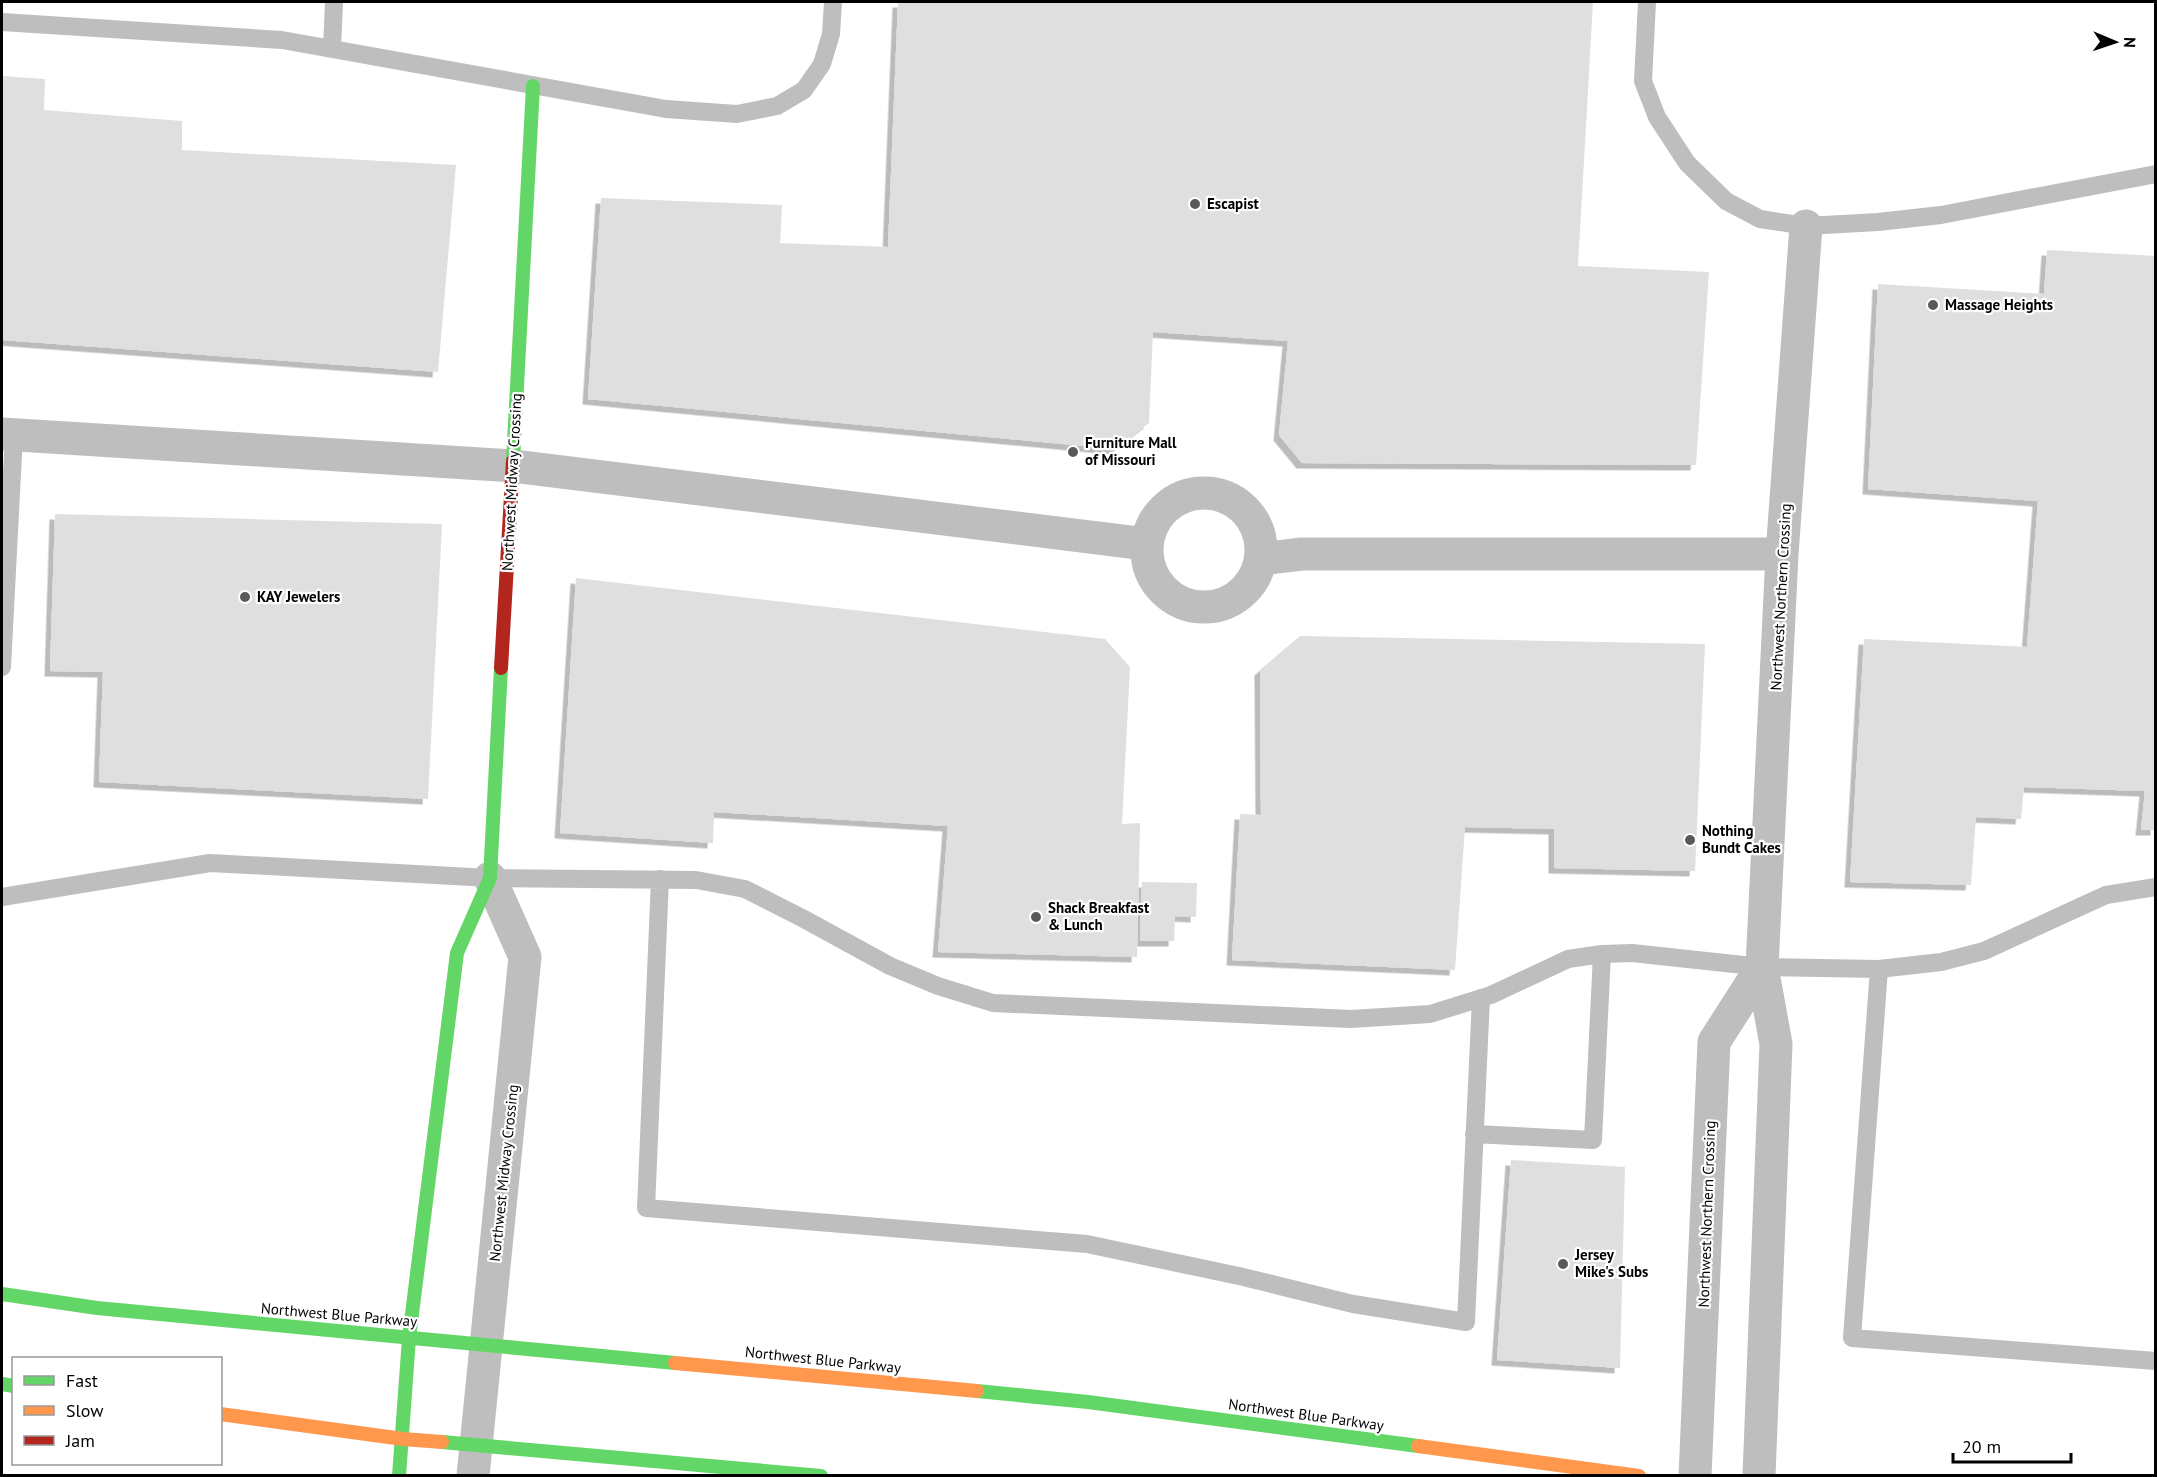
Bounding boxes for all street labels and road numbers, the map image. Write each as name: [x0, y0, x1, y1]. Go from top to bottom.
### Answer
street label: Northwest Midway Crossing: [497, 393, 526, 571]
street label: Northwest Northern Crossing: [1766, 503, 1795, 691]
street label: Northwest Midway Crossing: [485, 1083, 522, 1263]
street label: Northwest Northern Crossing: [1694, 1120, 1719, 1308]
street label: Northwest Blue Parkway: [260, 1298, 418, 1331]
street label: Northwest Blue Parkway: [744, 1342, 902, 1377]
street label: Northwest Blue Parkway: [1227, 1394, 1385, 1435]

